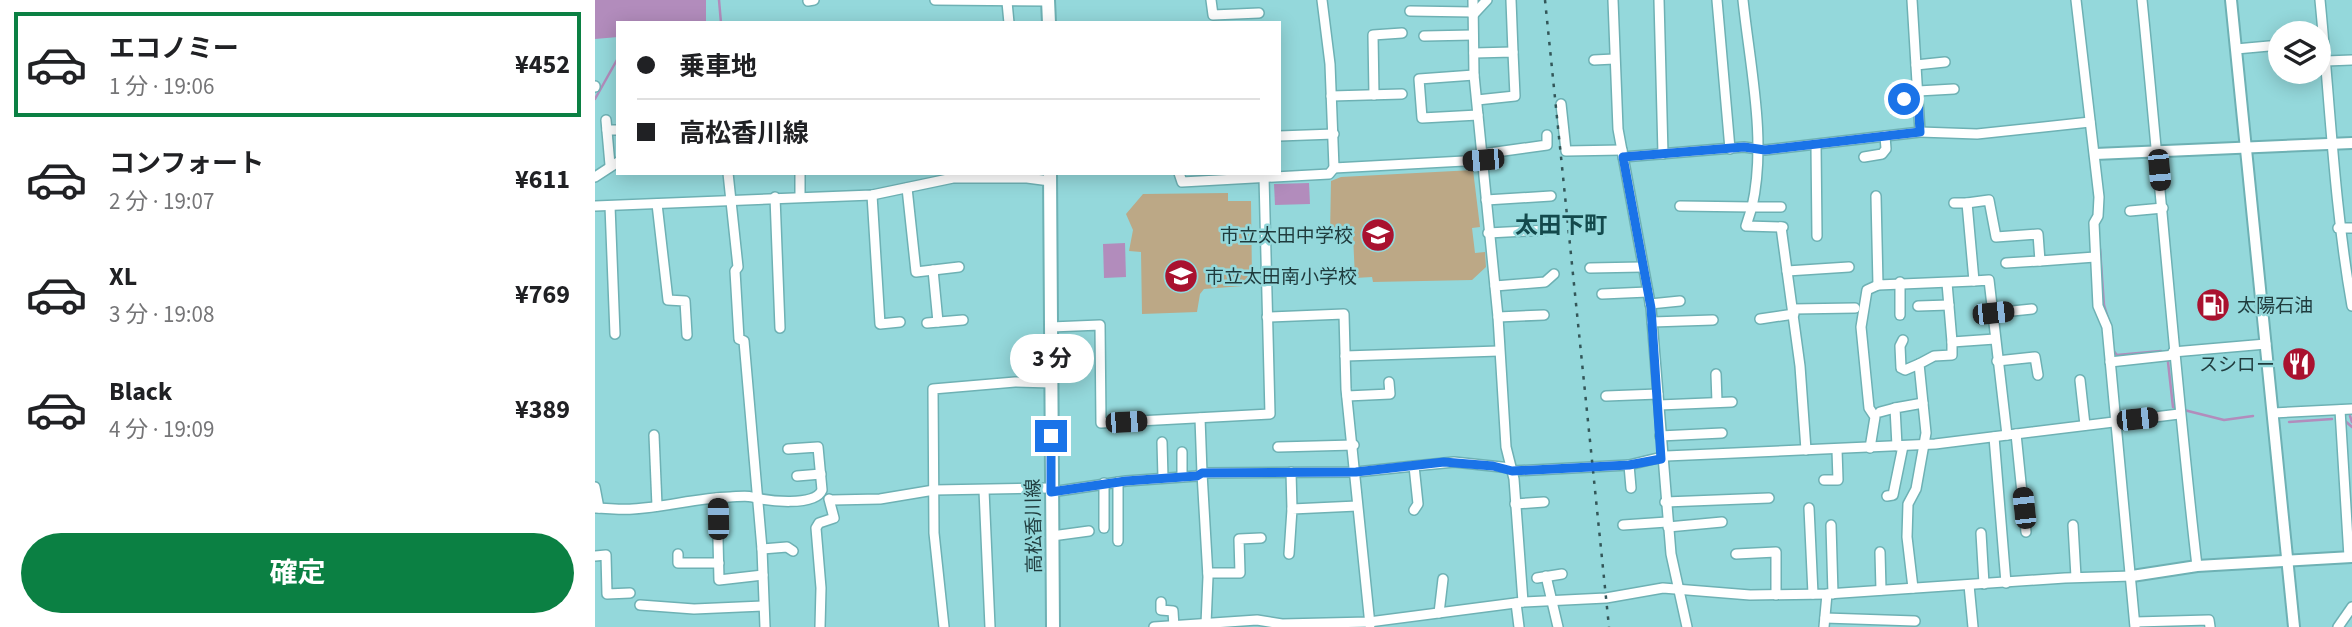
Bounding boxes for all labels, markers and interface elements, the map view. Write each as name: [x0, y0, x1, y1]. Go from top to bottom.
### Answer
map controls: [2268, 21, 2331, 84]
button: layers: [2268, 21, 2331, 84]
text: エコノミー: [109, 30, 239, 67]
icon: car: [25, 33, 88, 96]
text: ¥452: [515, 46, 570, 83]
text: 乗車地: [679, 48, 757, 85]
text: 1 分 · 19:06: [109, 70, 214, 103]
route start: [1888, 83, 1920, 115]
text: 高松香川線: [679, 115, 809, 152]
text: コンフォート: [109, 145, 264, 182]
icon: car: [25, 148, 88, 211]
car: [1462, 148, 1505, 172]
car: [2147, 148, 2172, 192]
text: ¥611: [515, 161, 570, 198]
text: 2 分 · 19:07: [109, 185, 214, 218]
district label: 太田下町: [1515, 209, 1607, 242]
school or university icon: 市立太田中学校: [1359, 216, 1397, 254]
place label: 市立太田中学校: [1220, 223, 1353, 250]
school or university icon: 市立太田南小学校: [1162, 257, 1200, 295]
text: XL: [109, 258, 137, 295]
icon: car: [25, 263, 88, 326]
place label: 市立太田南小学校: [1205, 264, 1357, 291]
text: ¥769: [515, 276, 570, 313]
fuel station icon: 太陽石油: [2194, 286, 2232, 324]
place label: 太陽石油: [2237, 293, 2313, 320]
text: 3 分 · 19:08: [109, 298, 214, 331]
car: [1972, 300, 2015, 326]
callout: 3 分: [1009, 334, 1093, 384]
text: 3 分: [1032, 342, 1072, 375]
restaurant icon: スシロー: [2280, 345, 2318, 383]
place label: スシロー: [2199, 352, 2275, 379]
text: Black: [109, 373, 172, 410]
icon: car: [25, 378, 88, 441]
text: ¥389: [515, 391, 570, 428]
car: [2116, 406, 2159, 432]
car: [1105, 410, 1148, 434]
text: 4 分 · 19:09: [109, 413, 214, 446]
route end: [1035, 420, 1067, 452]
street label: 高松香川線: [1020, 478, 1049, 574]
car: [2012, 486, 2037, 530]
car: [708, 498, 729, 540]
button: 確定: [21, 533, 574, 613]

